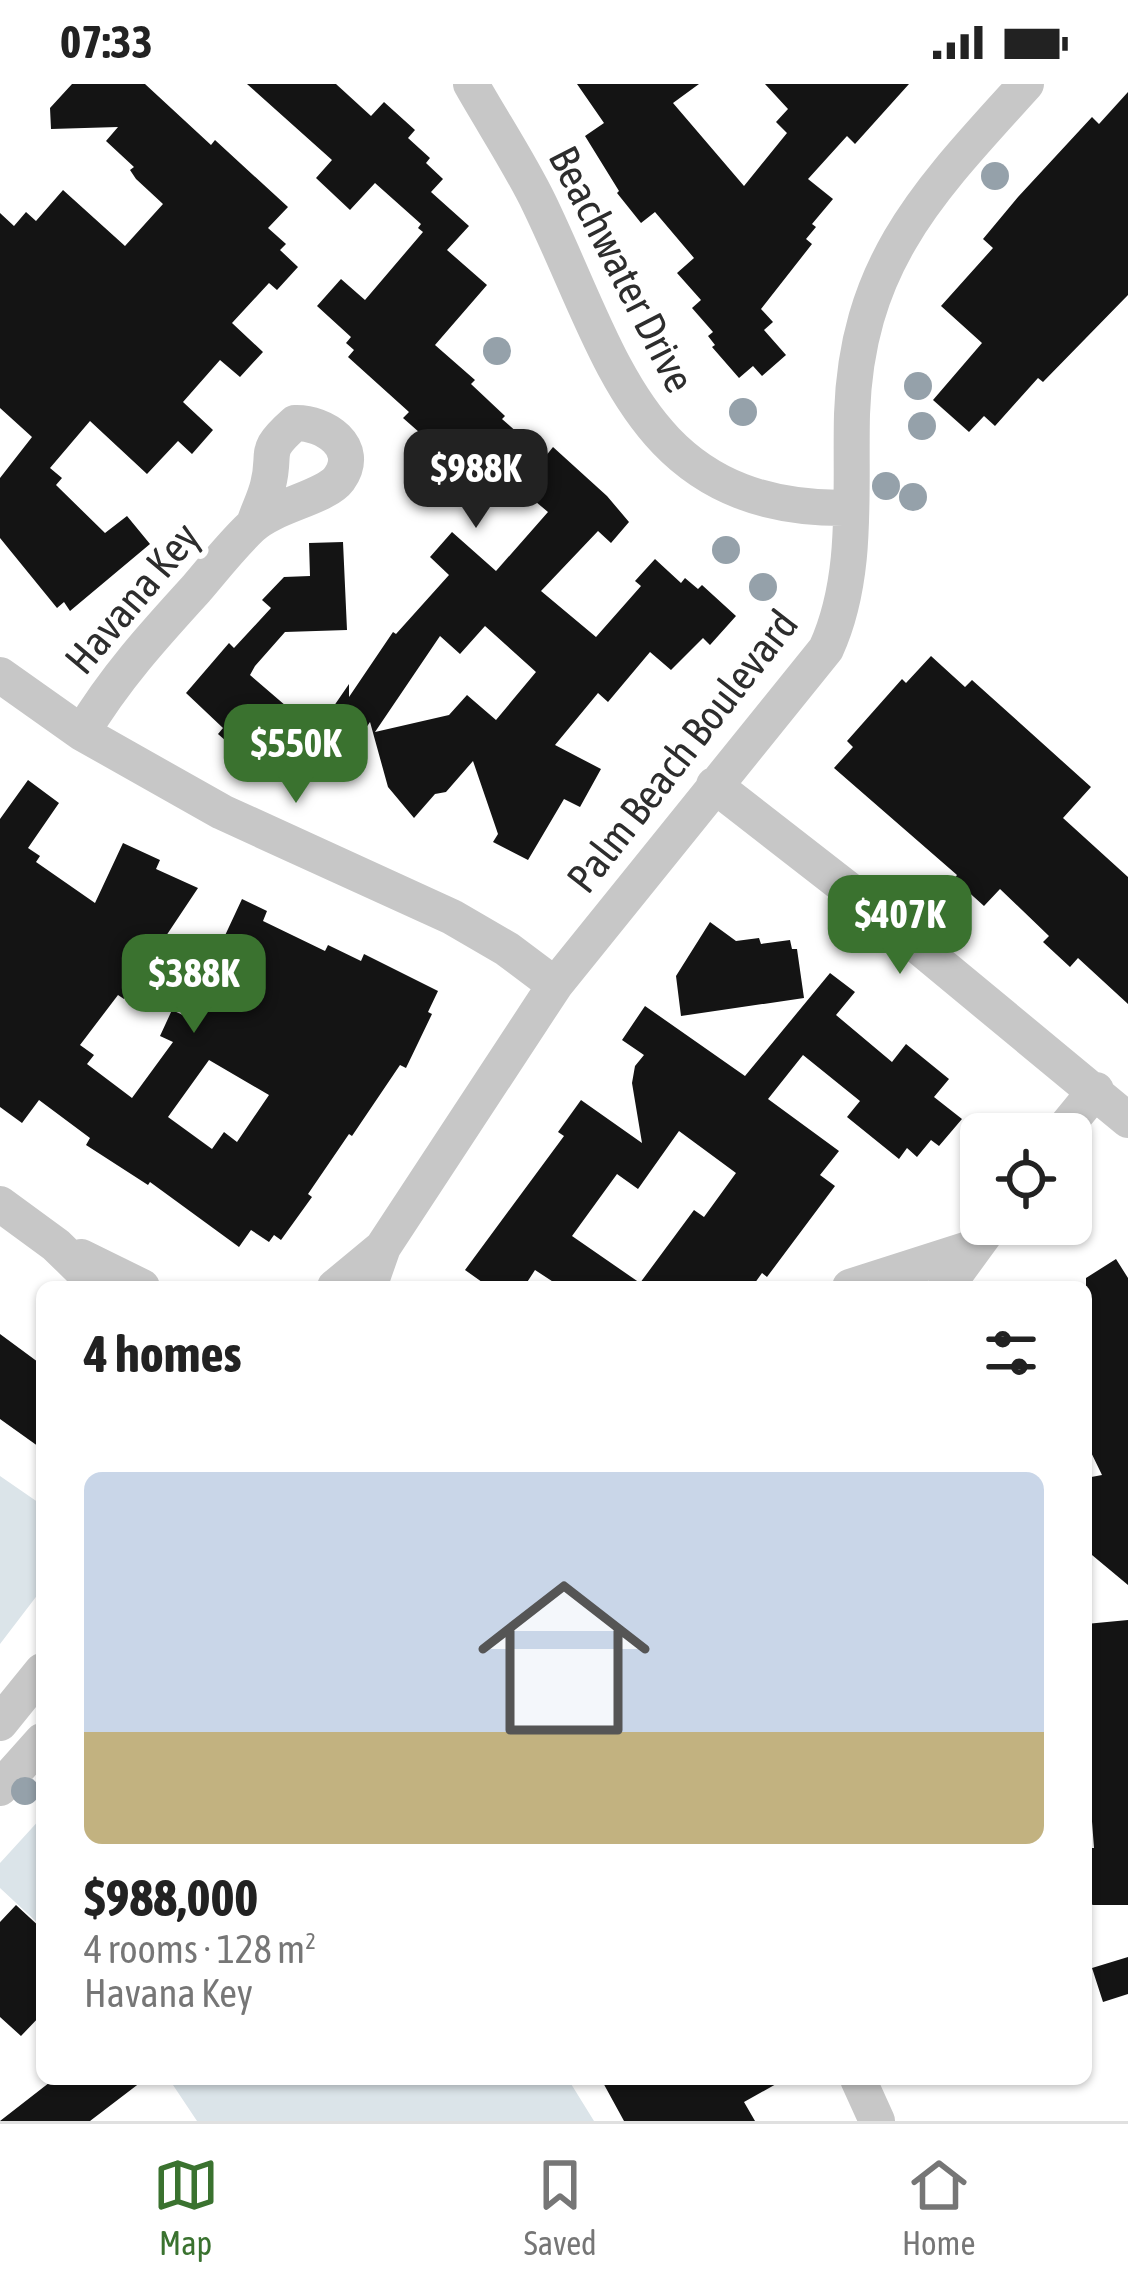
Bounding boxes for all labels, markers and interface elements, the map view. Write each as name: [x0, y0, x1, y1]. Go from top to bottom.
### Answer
text: 07:33: [60, 16, 153, 68]
street label: Beachwater Drive: [540, 138, 704, 400]
pin: $988K: [392, 429, 560, 531]
text: $988K: [431, 446, 521, 490]
street label: Havana Key: [55, 513, 209, 683]
street label: Palm Beach Boulevard: [557, 600, 807, 902]
pin: $550K: [212, 704, 380, 806]
text: $550K: [251, 721, 341, 765]
pin: $407K: [816, 875, 984, 977]
text: $407K: [855, 892, 945, 936]
pin: $388K: [110, 934, 278, 1036]
text: $388K: [149, 951, 239, 995]
map controls: [960, 1113, 1092, 1245]
button: locate: [960, 1113, 1092, 1245]
icon: filters: [978, 1320, 1044, 1386]
text: 4 homes: [84, 1324, 242, 1383]
icon: home: [456, 1550, 672, 1766]
text: $988,000: [84, 1868, 258, 1927]
text: 4 rooms · 128 m²: [84, 1927, 316, 1971]
text: Havana Key: [84, 1971, 253, 2015]
tab: Map: [153, 2152, 219, 2262]
tab: Saved: [524, 2152, 597, 2262]
tab: Home: [902, 2152, 975, 2262]

